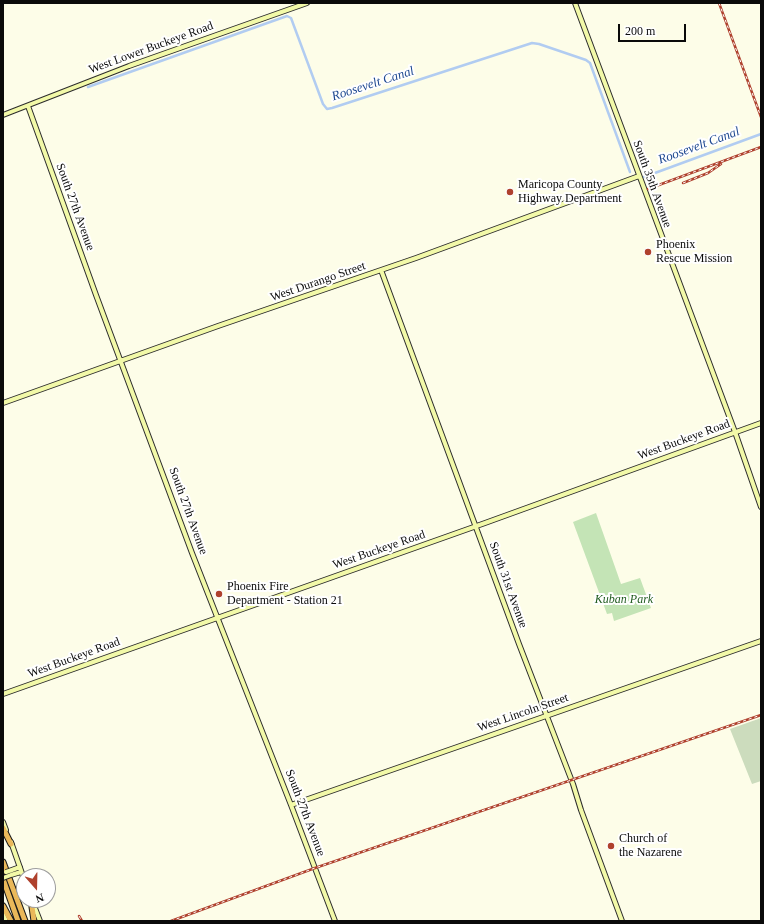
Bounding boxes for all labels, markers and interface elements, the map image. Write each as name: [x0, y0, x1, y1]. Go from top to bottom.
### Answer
scale bar: [620, 16, 688, 42]
street label: West Lower Buckeye Road: [87, 19, 215, 77]
text: 200 m: [625, 24, 655, 38]
water label: Roosevelt Canal: [330, 63, 416, 105]
water label: Roosevelt Canal: [656, 124, 742, 168]
street label: South 35th Avenue: [630, 138, 674, 230]
street label: South 27th Avenue: [53, 161, 97, 253]
place label: Maricopa County Highway Department: [518, 178, 622, 206]
marker: Maricopa County Highway Department: [505, 187, 515, 197]
place label: Phoenix Rescue Mission: [656, 238, 732, 266]
marker: Phoenix Rescue Mission: [643, 247, 653, 257]
street label: West Durango Street: [269, 259, 367, 305]
street label: West Buckeye Road: [636, 417, 732, 463]
street label: South 27th Avenue: [166, 465, 210, 557]
street label: West Buckeye Road: [331, 527, 427, 573]
street label: South 31st Avenue: [486, 540, 530, 630]
place label: Phoenix Fire Department - Station 21: [227, 580, 343, 608]
marker: Phoenix Fire Department - Station 21: [214, 589, 224, 599]
park label: Kuban Park: [595, 593, 653, 607]
street label: West Buckeye Road: [26, 635, 122, 681]
street label: West Lincoln Street: [476, 691, 570, 735]
street label: South 27th Avenue: [282, 768, 328, 858]
place label: Church of the Nazarene: [619, 832, 682, 860]
marker: Church of the Nazarene: [606, 841, 616, 851]
north arrow: [16, 868, 56, 908]
text: N: [34, 891, 46, 905]

